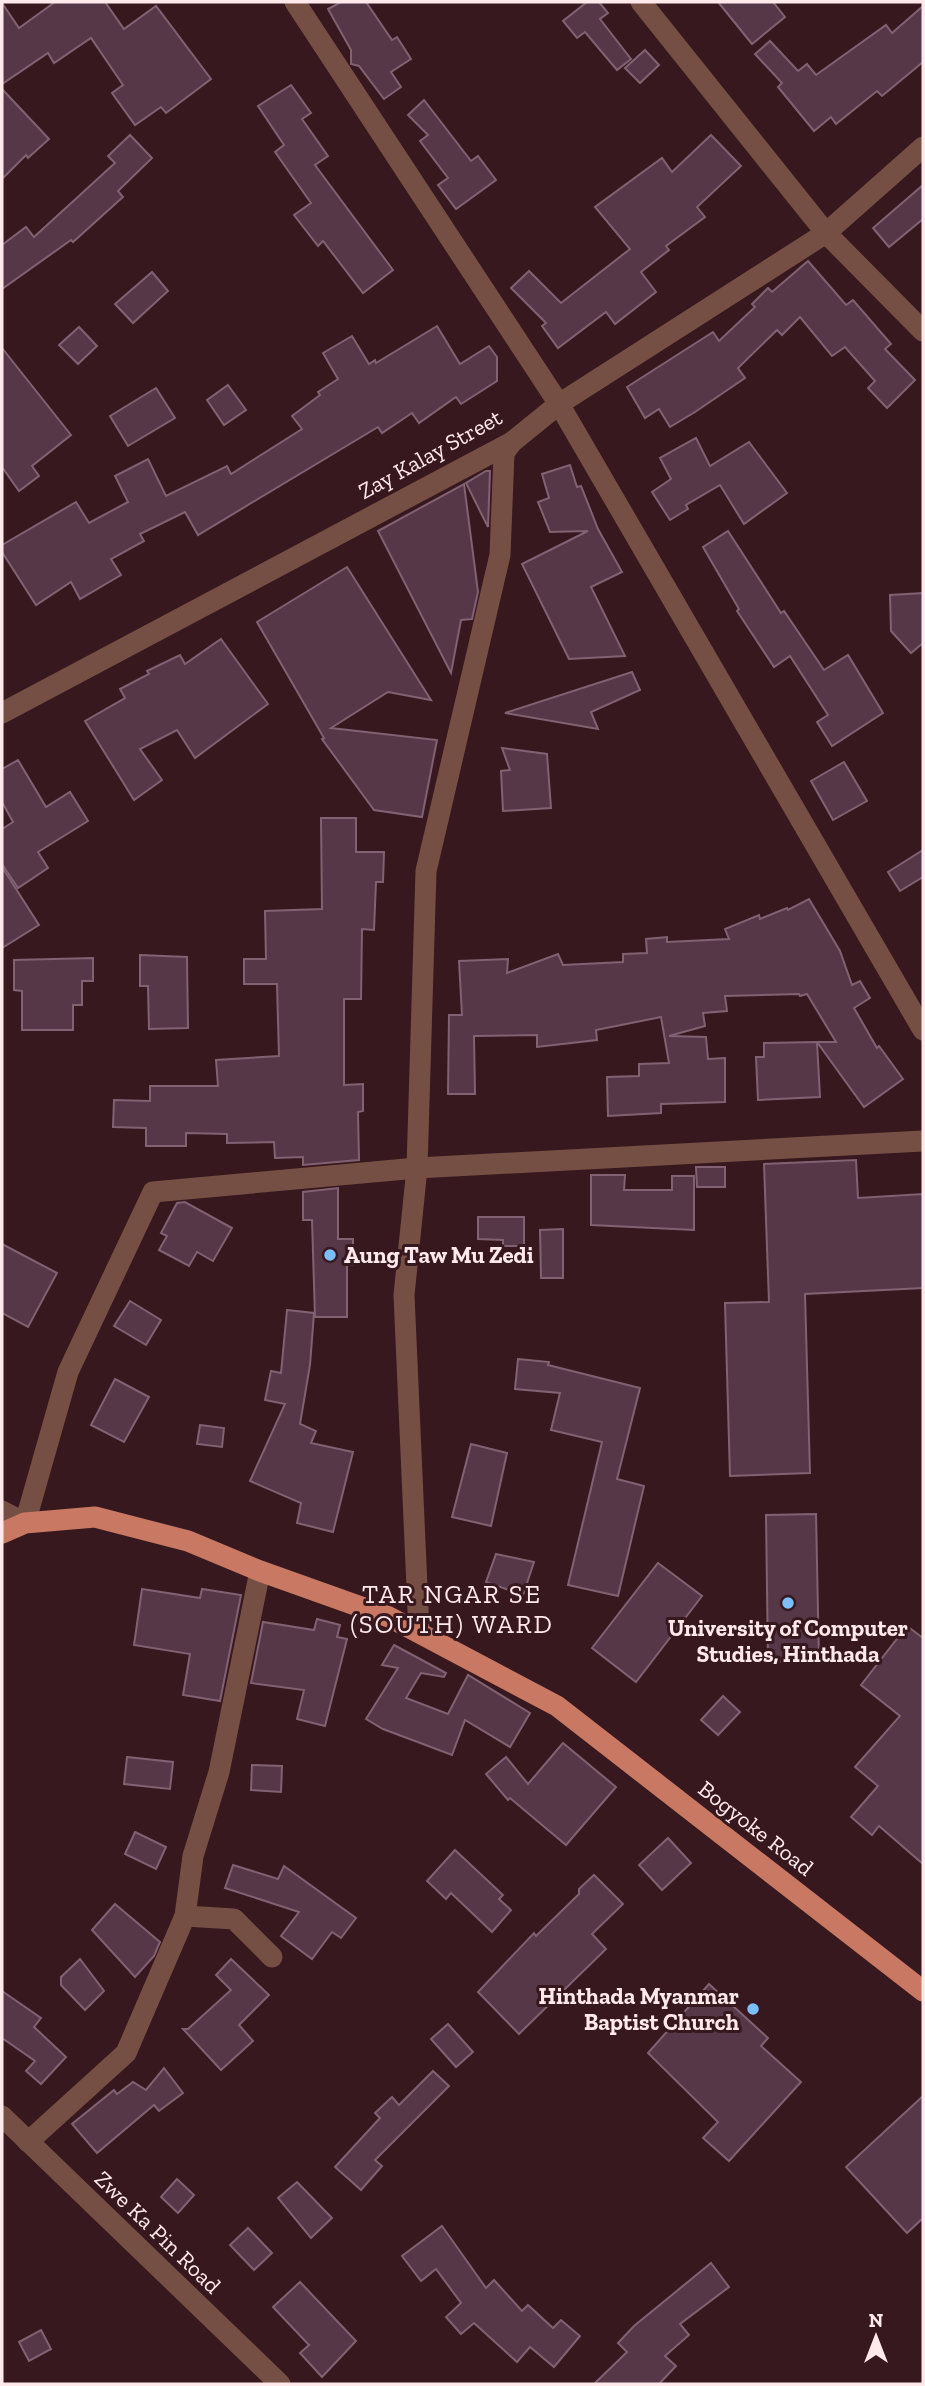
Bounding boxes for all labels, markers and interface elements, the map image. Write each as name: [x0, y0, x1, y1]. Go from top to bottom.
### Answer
street label: Zay Kalay Street: [353, 403, 507, 505]
place label: Aung Taw Mu Zedi: [344, 1241, 534, 1269]
marker: Aung Taw Mu Zedi: [322, 1247, 338, 1263]
district label: TAR NGAR SE (SOUTH) WARD: [350, 1578, 554, 1640]
marker: University of Computer Studies, Hinthada: [780, 1595, 796, 1611]
place label: University of Computer Studies, Hinthada: [668, 1614, 908, 1668]
street label: Bogyoke Road: [693, 1774, 820, 1882]
place label: Hinthada Myanmar Baptist Church: [539, 1982, 740, 2036]
marker: Hinthada Myanmar Baptist Church: [745, 2001, 761, 2017]
street label: Zwe Ka Pin Road: [89, 2165, 227, 2300]
north arrow: [841, 2302, 911, 2372]
text: N: [869, 2309, 883, 2332]

